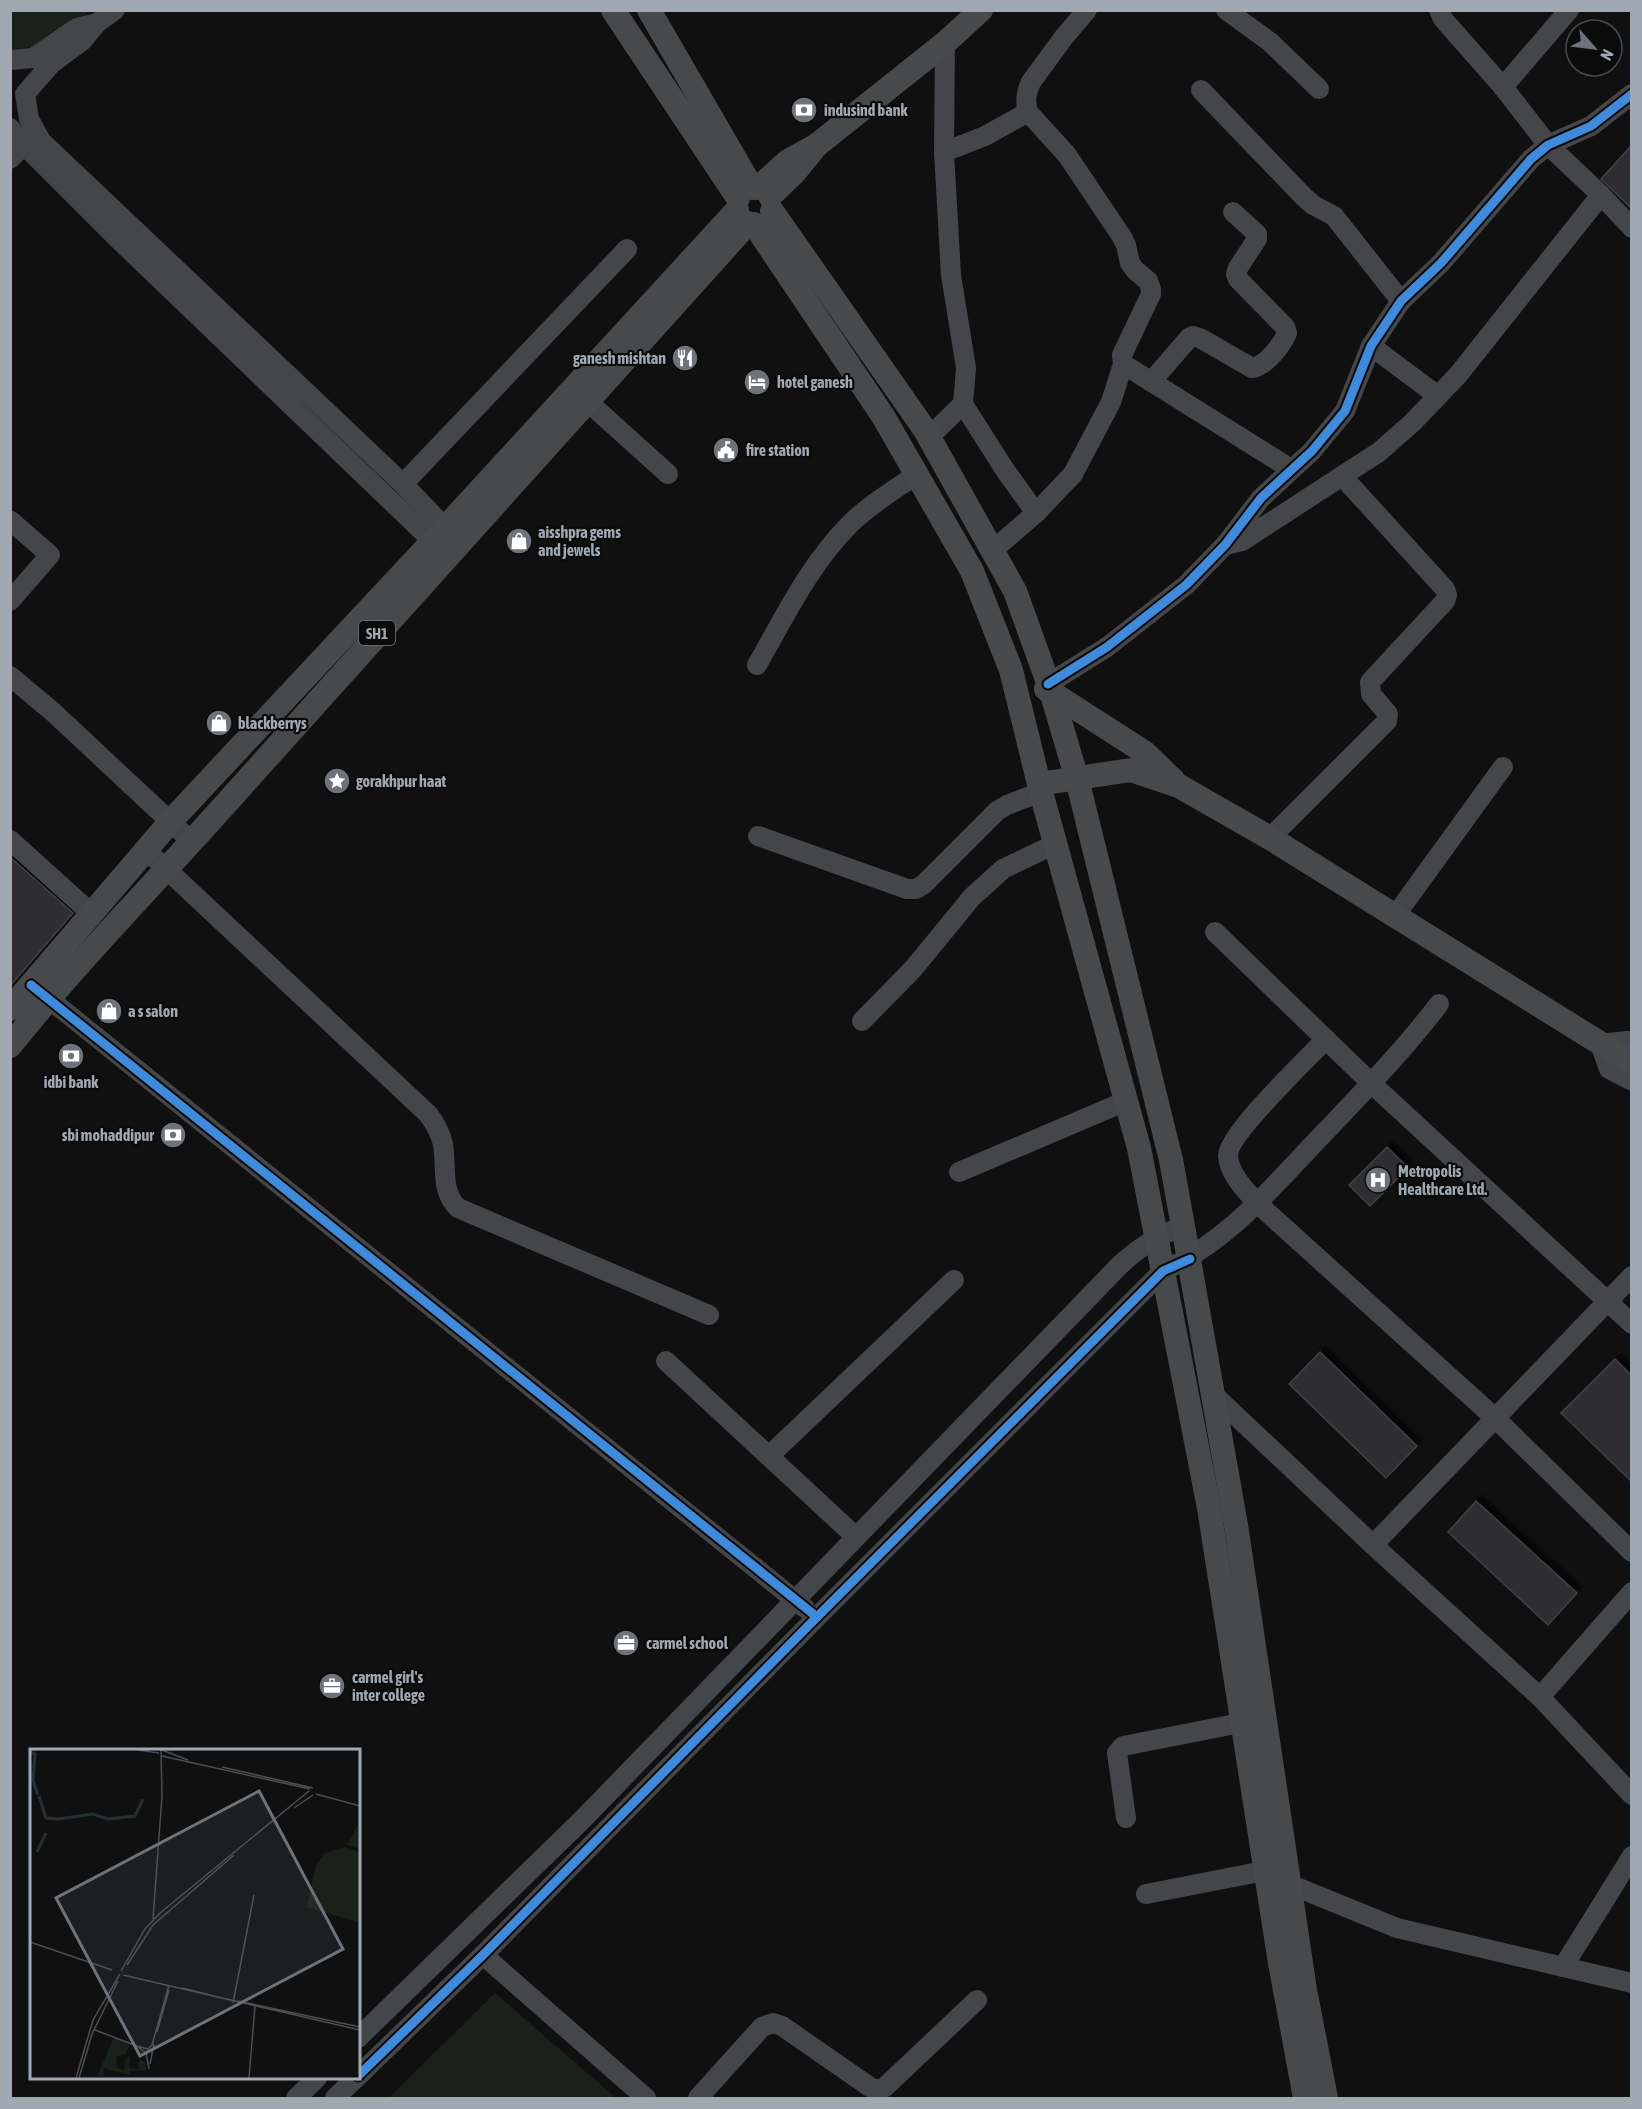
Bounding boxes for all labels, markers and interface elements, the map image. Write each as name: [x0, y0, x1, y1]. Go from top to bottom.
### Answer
north arrow: [1564, 18, 1624, 78]
text: N: [1597, 47, 1617, 63]
bank icon: indusind bank: [789, 95, 819, 125]
place label: indusind bank: [824, 101, 908, 119]
restaurant icon: ganesh mishtan: [670, 343, 700, 373]
place label: ganesh mishtan: [573, 349, 666, 367]
hotel icon: hotel ganesh: [742, 367, 772, 397]
place label: hotel ganesh: [777, 373, 853, 391]
public building icon: fire station: [711, 435, 741, 465]
place label: fire station: [745, 441, 810, 459]
place label: aisshpra gems and jewels: [538, 523, 621, 559]
shop icon: aisshpra gems and jewels: [504, 526, 534, 556]
road number: SH1: [359, 621, 395, 645]
shop icon: blackberrys: [204, 708, 234, 738]
place label: blackberrys: [238, 714, 307, 732]
place icon: gorakhpur haat: [322, 766, 352, 796]
place label: gorakhpur haat: [356, 772, 447, 790]
shop icon: a s salon: [94, 996, 124, 1026]
place label: a s salon: [128, 1002, 178, 1020]
bank icon: idbi bank: [56, 1041, 86, 1071]
place label: idbi bank: [44, 1073, 99, 1091]
bank icon: sbi mohaddipur: [158, 1120, 188, 1150]
place label: sbi mohaddipur: [62, 1126, 154, 1144]
place label: Metropolis Healthcare Ltd.: [1398, 1162, 1487, 1198]
hospital icon: Metropolis Healthcare Ltd.: [1363, 1165, 1393, 1195]
office icon: carmel school: [611, 1628, 641, 1658]
place label: carmel school: [646, 1634, 729, 1652]
place label: carmel girl's inter college: [352, 1668, 425, 1704]
office icon: carmel girl's inter college: [317, 1671, 347, 1701]
inset map: [30, 1749, 360, 2079]

